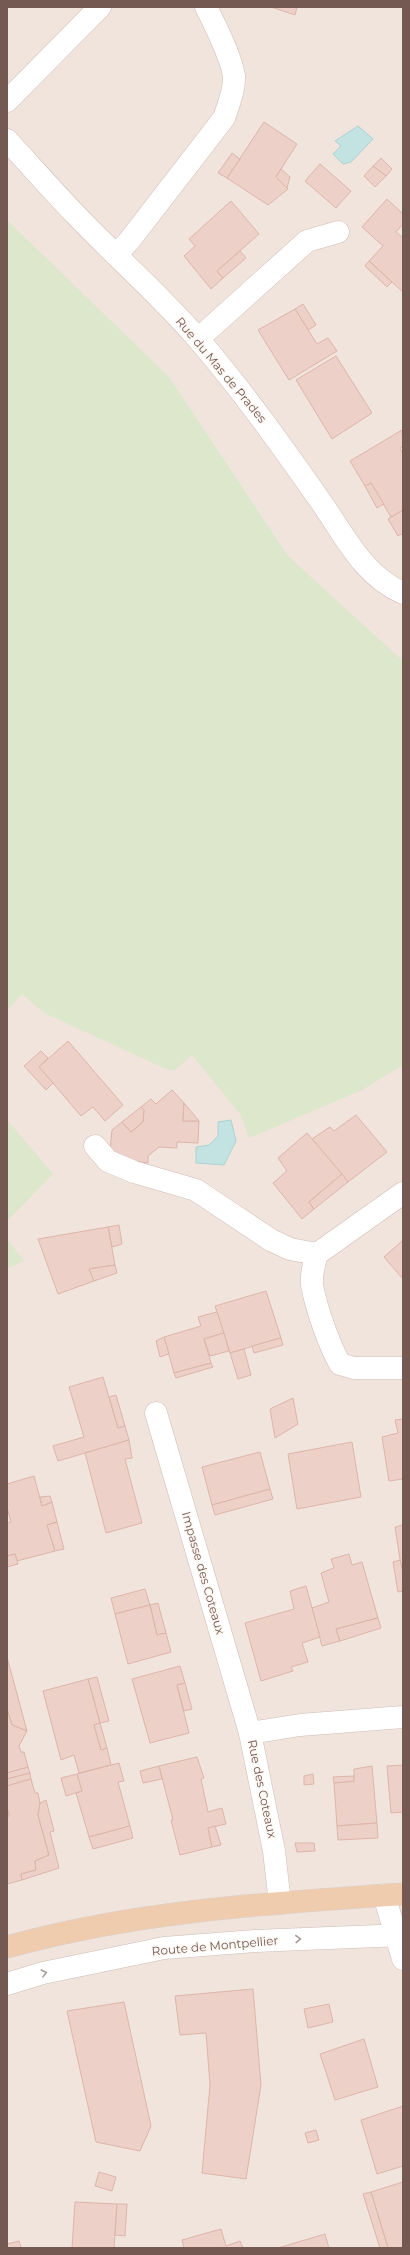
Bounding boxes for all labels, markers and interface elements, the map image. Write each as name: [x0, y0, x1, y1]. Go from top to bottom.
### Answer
street label: Rue du Mas de Prades: [173, 314, 270, 426]
street label: Impasse des Coteaux: [179, 1510, 228, 1637]
street label: Rue des Coteaux: [245, 1738, 280, 1840]
street label: Route de Montpellier: [151, 1932, 279, 1959]
one-way arrow: [295, 1935, 301, 1943]
one-way arrow: [41, 1969, 48, 1977]

